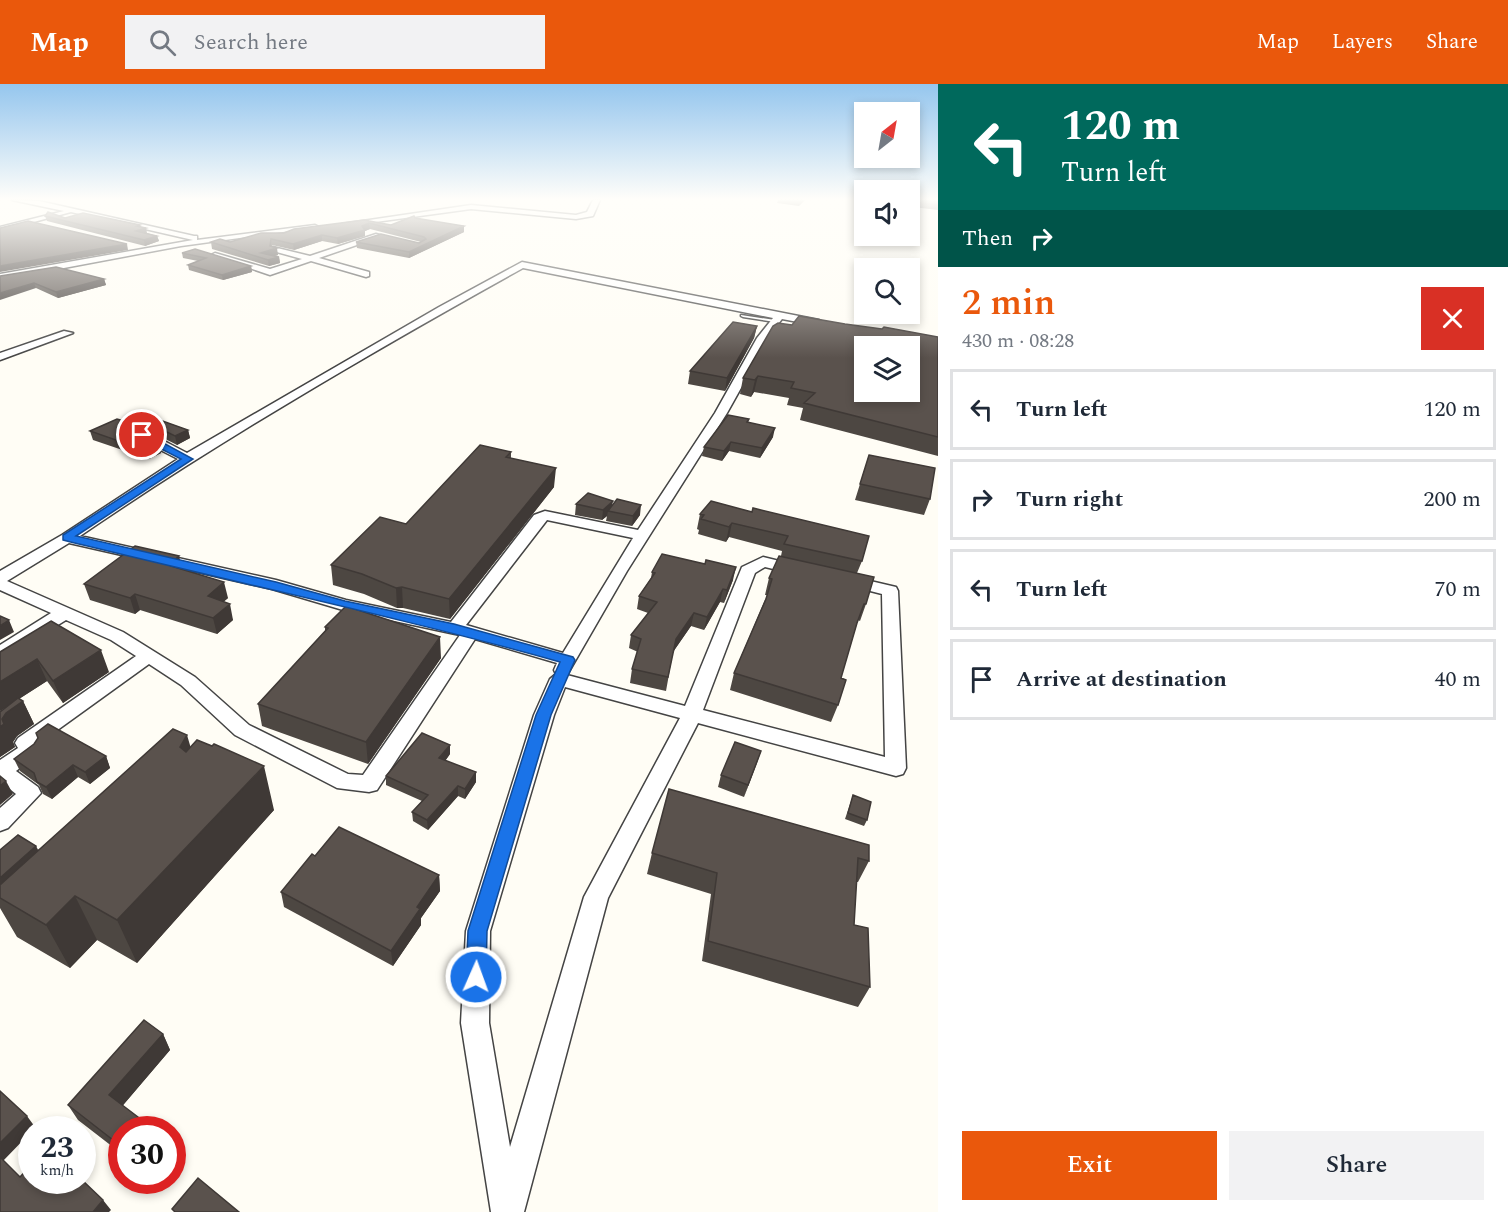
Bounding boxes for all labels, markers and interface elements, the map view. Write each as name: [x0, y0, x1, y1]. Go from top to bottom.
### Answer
search box: [125, 15, 545, 69]
text: Map: [30, 21, 89, 64]
icon: search: [146, 26, 179, 59]
text: Search here: [194, 26, 308, 59]
text: Map: [1257, 26, 1299, 58]
text: Layers: [1332, 26, 1393, 58]
text: Share: [1426, 26, 1478, 58]
text: 120 m: [1061, 95, 1180, 158]
north arrow: [854, 102, 920, 168]
map controls: [854, 102, 920, 402]
icon: left: [962, 108, 1040, 186]
text: Turn left: [1061, 152, 1167, 194]
button: sound: [854, 180, 920, 246]
text: Then: [962, 222, 1013, 255]
icon: right: [1025, 222, 1058, 255]
button: search: [854, 258, 920, 324]
text: 2 min: [962, 276, 1055, 331]
button: close: [1421, 287, 1484, 350]
text: 430 m · 08:28: [962, 326, 1074, 356]
button: layers: [854, 336, 920, 402]
icon: left: [965, 393, 998, 426]
text: Turn left: [1016, 393, 1108, 426]
text: 120 m: [1424, 393, 1481, 426]
pin: [116, 409, 167, 460]
icon: arrive: [125, 418, 158, 451]
icon: right: [965, 483, 998, 516]
text: Turn right: [1016, 483, 1123, 516]
text: 200 m: [1424, 483, 1481, 516]
icon: left: [965, 573, 998, 606]
text: Turn left: [1016, 573, 1108, 606]
text: 70 m: [1435, 573, 1481, 606]
icon: arrive: [965, 663, 998, 696]
text: Arrive at destination: [1016, 663, 1227, 696]
text: 40 m: [1435, 663, 1481, 696]
position arrow: [444, 945, 508, 1009]
speed limit sign: 30: [108, 1116, 186, 1194]
text: 23: [40, 1125, 74, 1171]
button: Exit: [962, 1131, 1217, 1200]
button: Share: [1229, 1131, 1484, 1200]
text: km/h: [40, 1159, 74, 1182]

